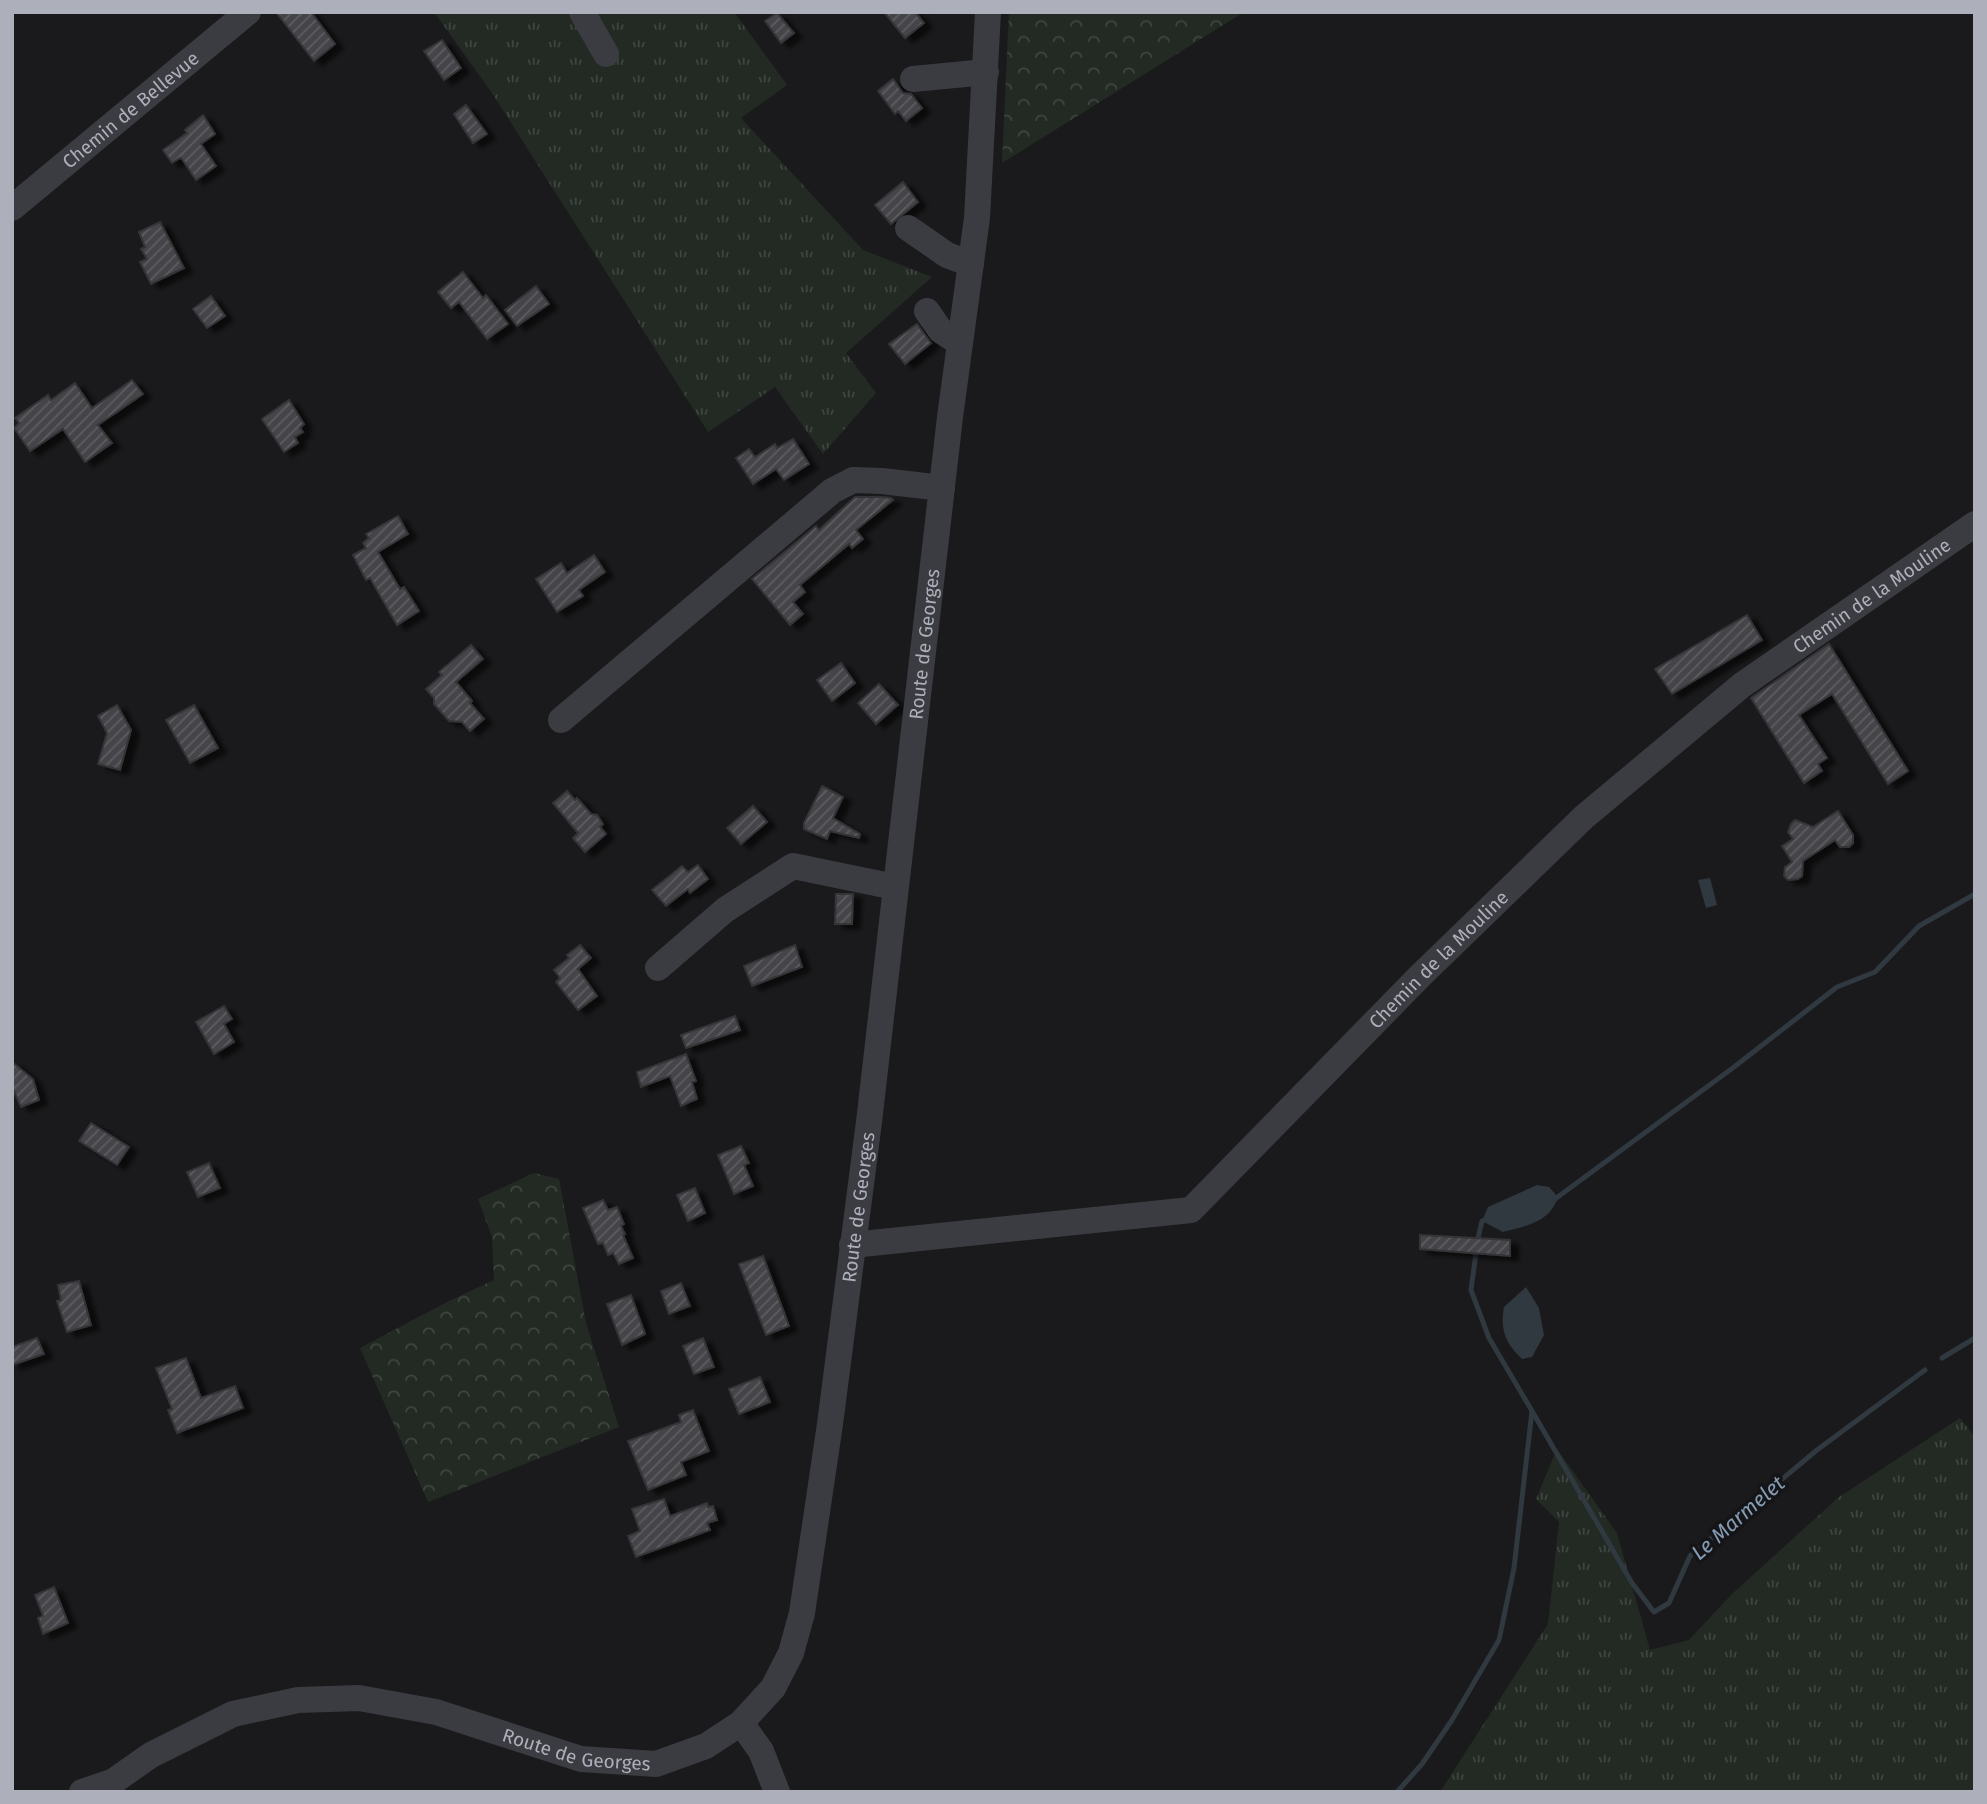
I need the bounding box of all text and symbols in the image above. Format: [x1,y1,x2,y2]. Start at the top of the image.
street label: Chemin de Bellevue [57,46,203,173]
street label: Chemin de la Mouline [1788,533,1955,658]
street label: Route de Georges [904,567,944,721]
street label: Chemin de la Mouline [1364,885,1513,1033]
street label: Route de Georges [837,1131,879,1284]
water label: Le Marmelet [1686,1470,1790,1566]
street label: Route de Georges [500,1723,652,1775]

